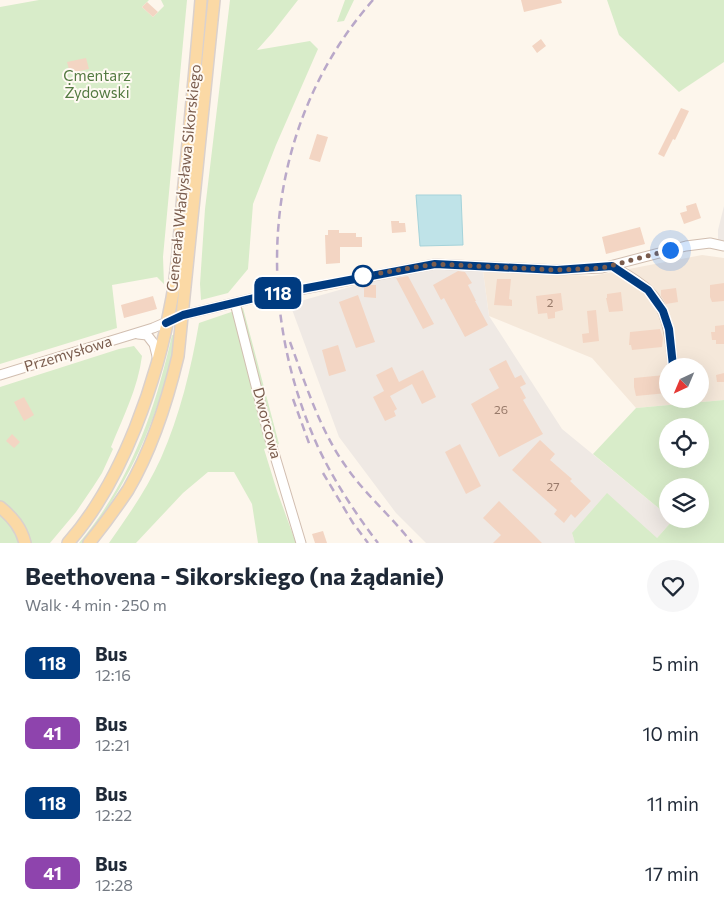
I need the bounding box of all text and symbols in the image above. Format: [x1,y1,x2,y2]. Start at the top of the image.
street label: Generała Władysława Sikorskiego [162,63,204,292]
park label: Cmentarz Żydowski [63,66,131,101]
your location [658,238,683,263]
unlabelled marker [352,265,374,287]
line badge: 118 [249,277,307,309]
text: 118 [264,282,292,304]
house number: 2 [547,295,554,309]
street label: Przemysłowa [22,331,114,375]
north arrow [659,358,709,408]
map controls [659,358,709,528]
street label: Dworcowa [250,385,286,460]
house number: 26 [494,402,508,416]
button: locate [659,418,709,468]
button: layers [659,478,709,528]
house number: 27 [547,479,559,493]
button: heart [647,560,699,612]
text: Beethovena - Sikorskiego (na żądanie) [25,561,444,590]
text: Walk · 4 min · 250 m [25,595,167,614]
text: Bus [95,642,127,665]
text: 118 [39,652,66,674]
text: 5 min [652,652,699,675]
text: 12:16 [95,665,131,684]
text: Bus [95,712,127,735]
text: 41 [43,722,62,744]
text: 10 min [642,722,699,745]
text: 12:21 [95,735,130,754]
text: Bus [95,782,127,805]
text: 118 [39,792,66,814]
text: 11 min [647,792,699,815]
text: 12:22 [95,805,132,824]
text: Bus [95,852,127,875]
text: 41 [43,862,62,884]
text: 17 min [645,862,699,885]
text: 12:28 [95,875,133,894]

